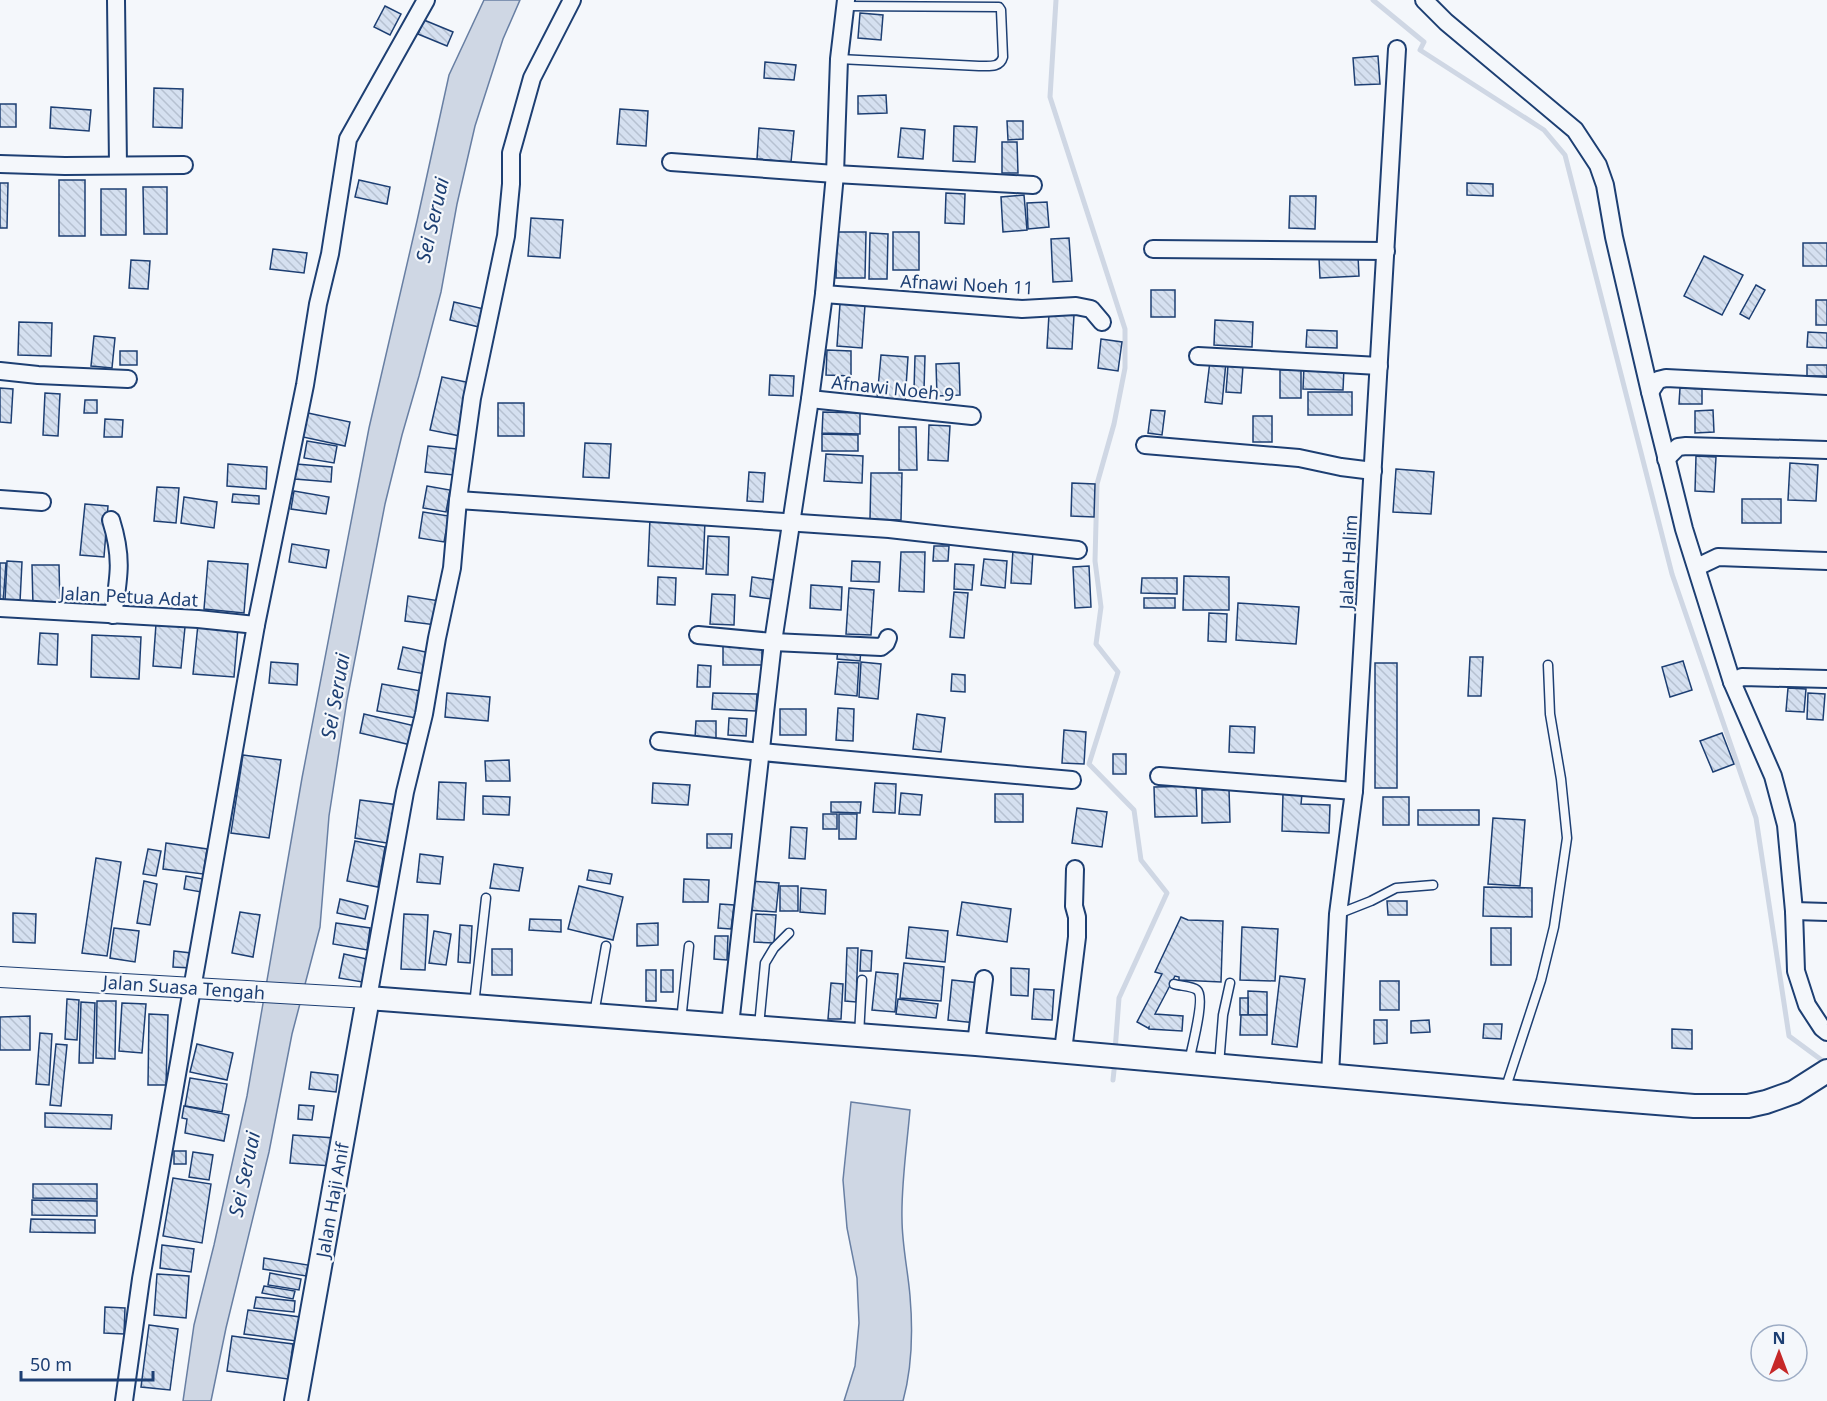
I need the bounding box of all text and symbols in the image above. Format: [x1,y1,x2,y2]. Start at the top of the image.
water label: Sei Seruai [409,174,455,265]
street label: Afnawi Noeh 11 [900,269,1034,299]
street label: Afnawi Noeh 9 [830,370,956,406]
street label: Jalan Halim [1333,514,1362,612]
street label: Jalan Petua Adat [57,580,199,612]
water label: Sei Seruai [314,650,356,741]
street label: Jalan Suasa Tengah [100,969,266,1005]
water label: Sei Seruai [222,1128,266,1219]
street label: Jalan Haji Anif [310,1140,354,1261]
north arrow [1749,1323,1809,1383]
text: N [1772,1327,1786,1349]
scale bar [21,1344,153,1382]
text: 50 m [30,1352,72,1376]

